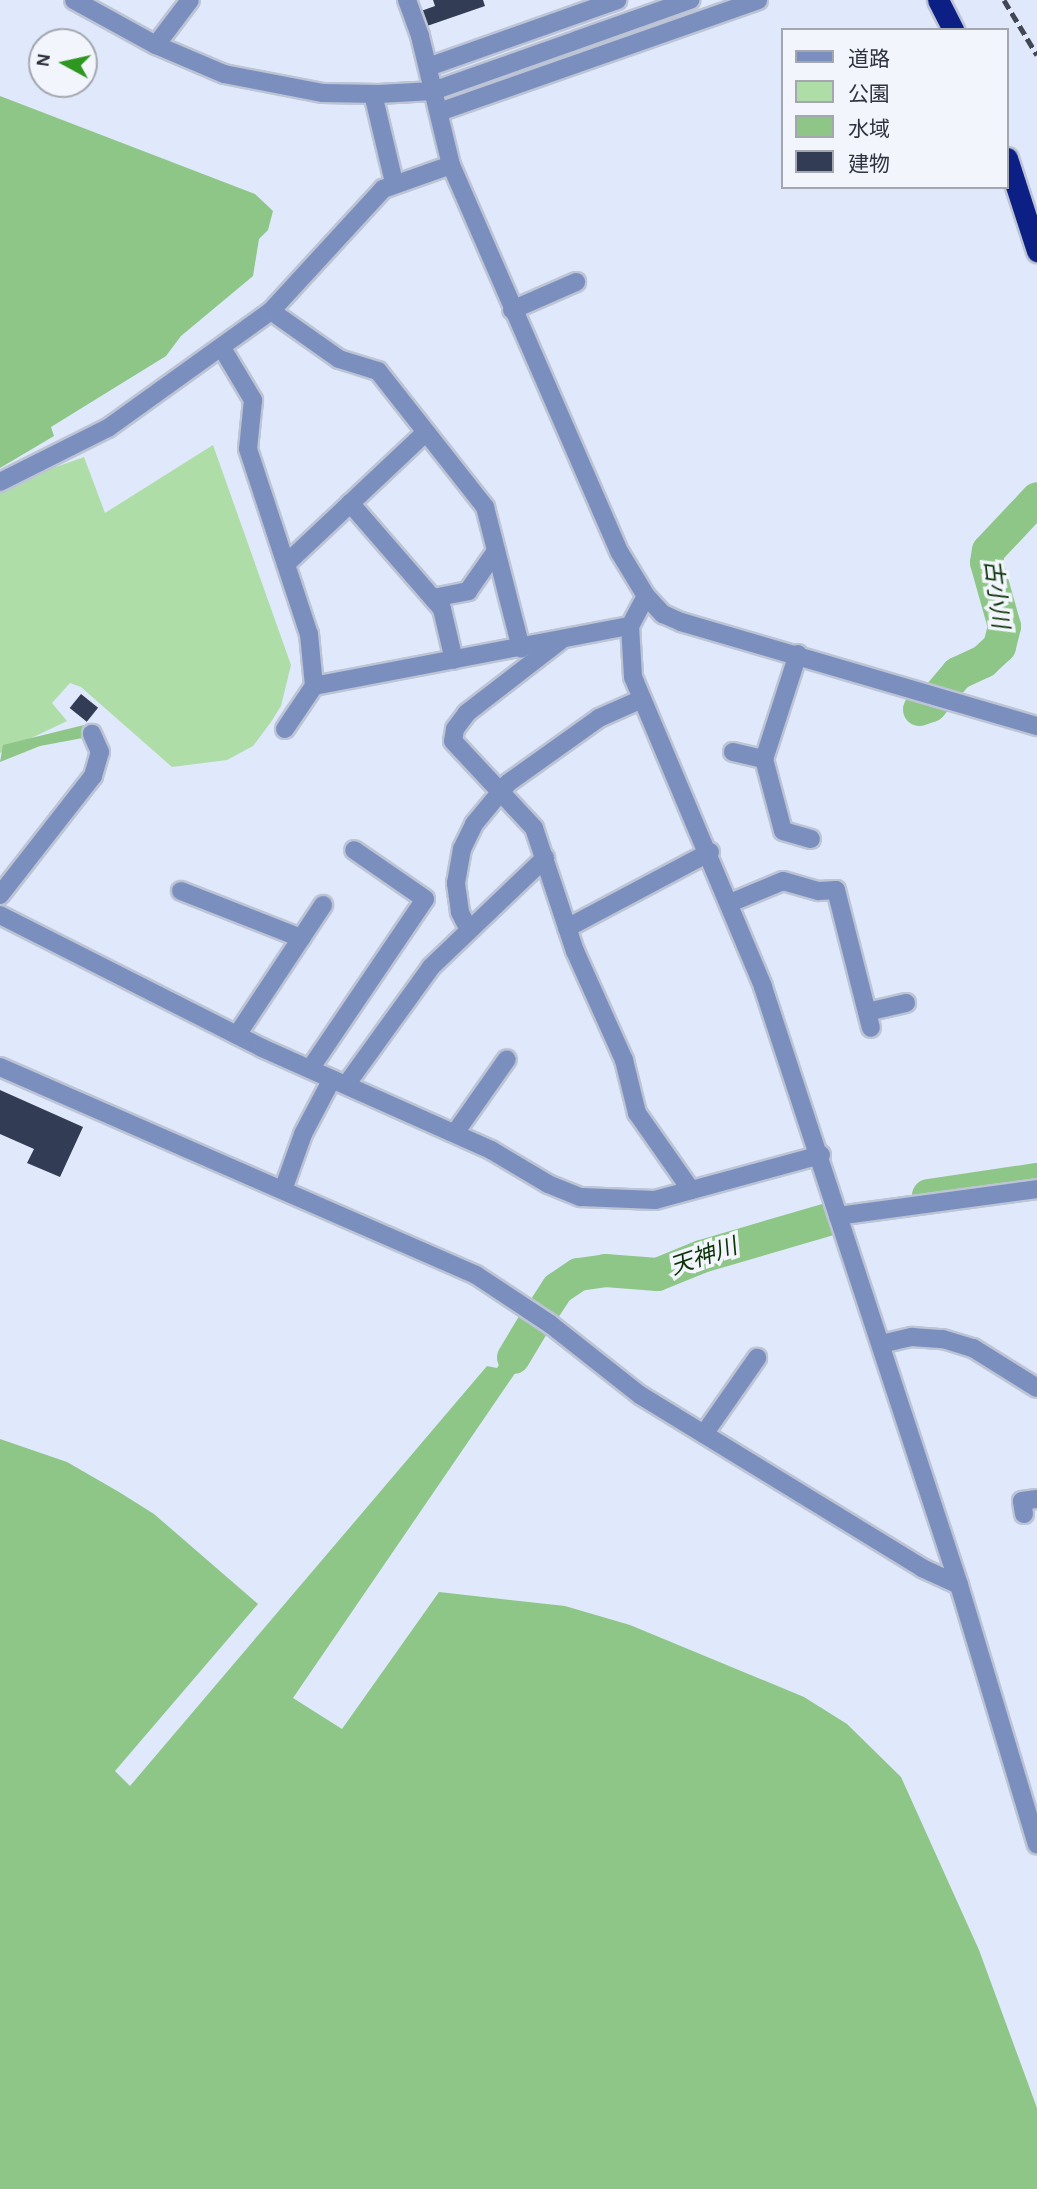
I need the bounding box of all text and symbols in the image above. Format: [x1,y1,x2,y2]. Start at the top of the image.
north arrow [28,28,98,98]
legend [782,28,1009,189]
text: 道路 [848,49,890,70]
text: N [33,52,54,68]
text: 公園 [848,84,890,105]
text: 水域 [848,119,890,140]
text: 建物 [848,154,890,175]
water label: 古小川 [977,558,1013,630]
water label: 天神川 [667,1234,741,1282]

